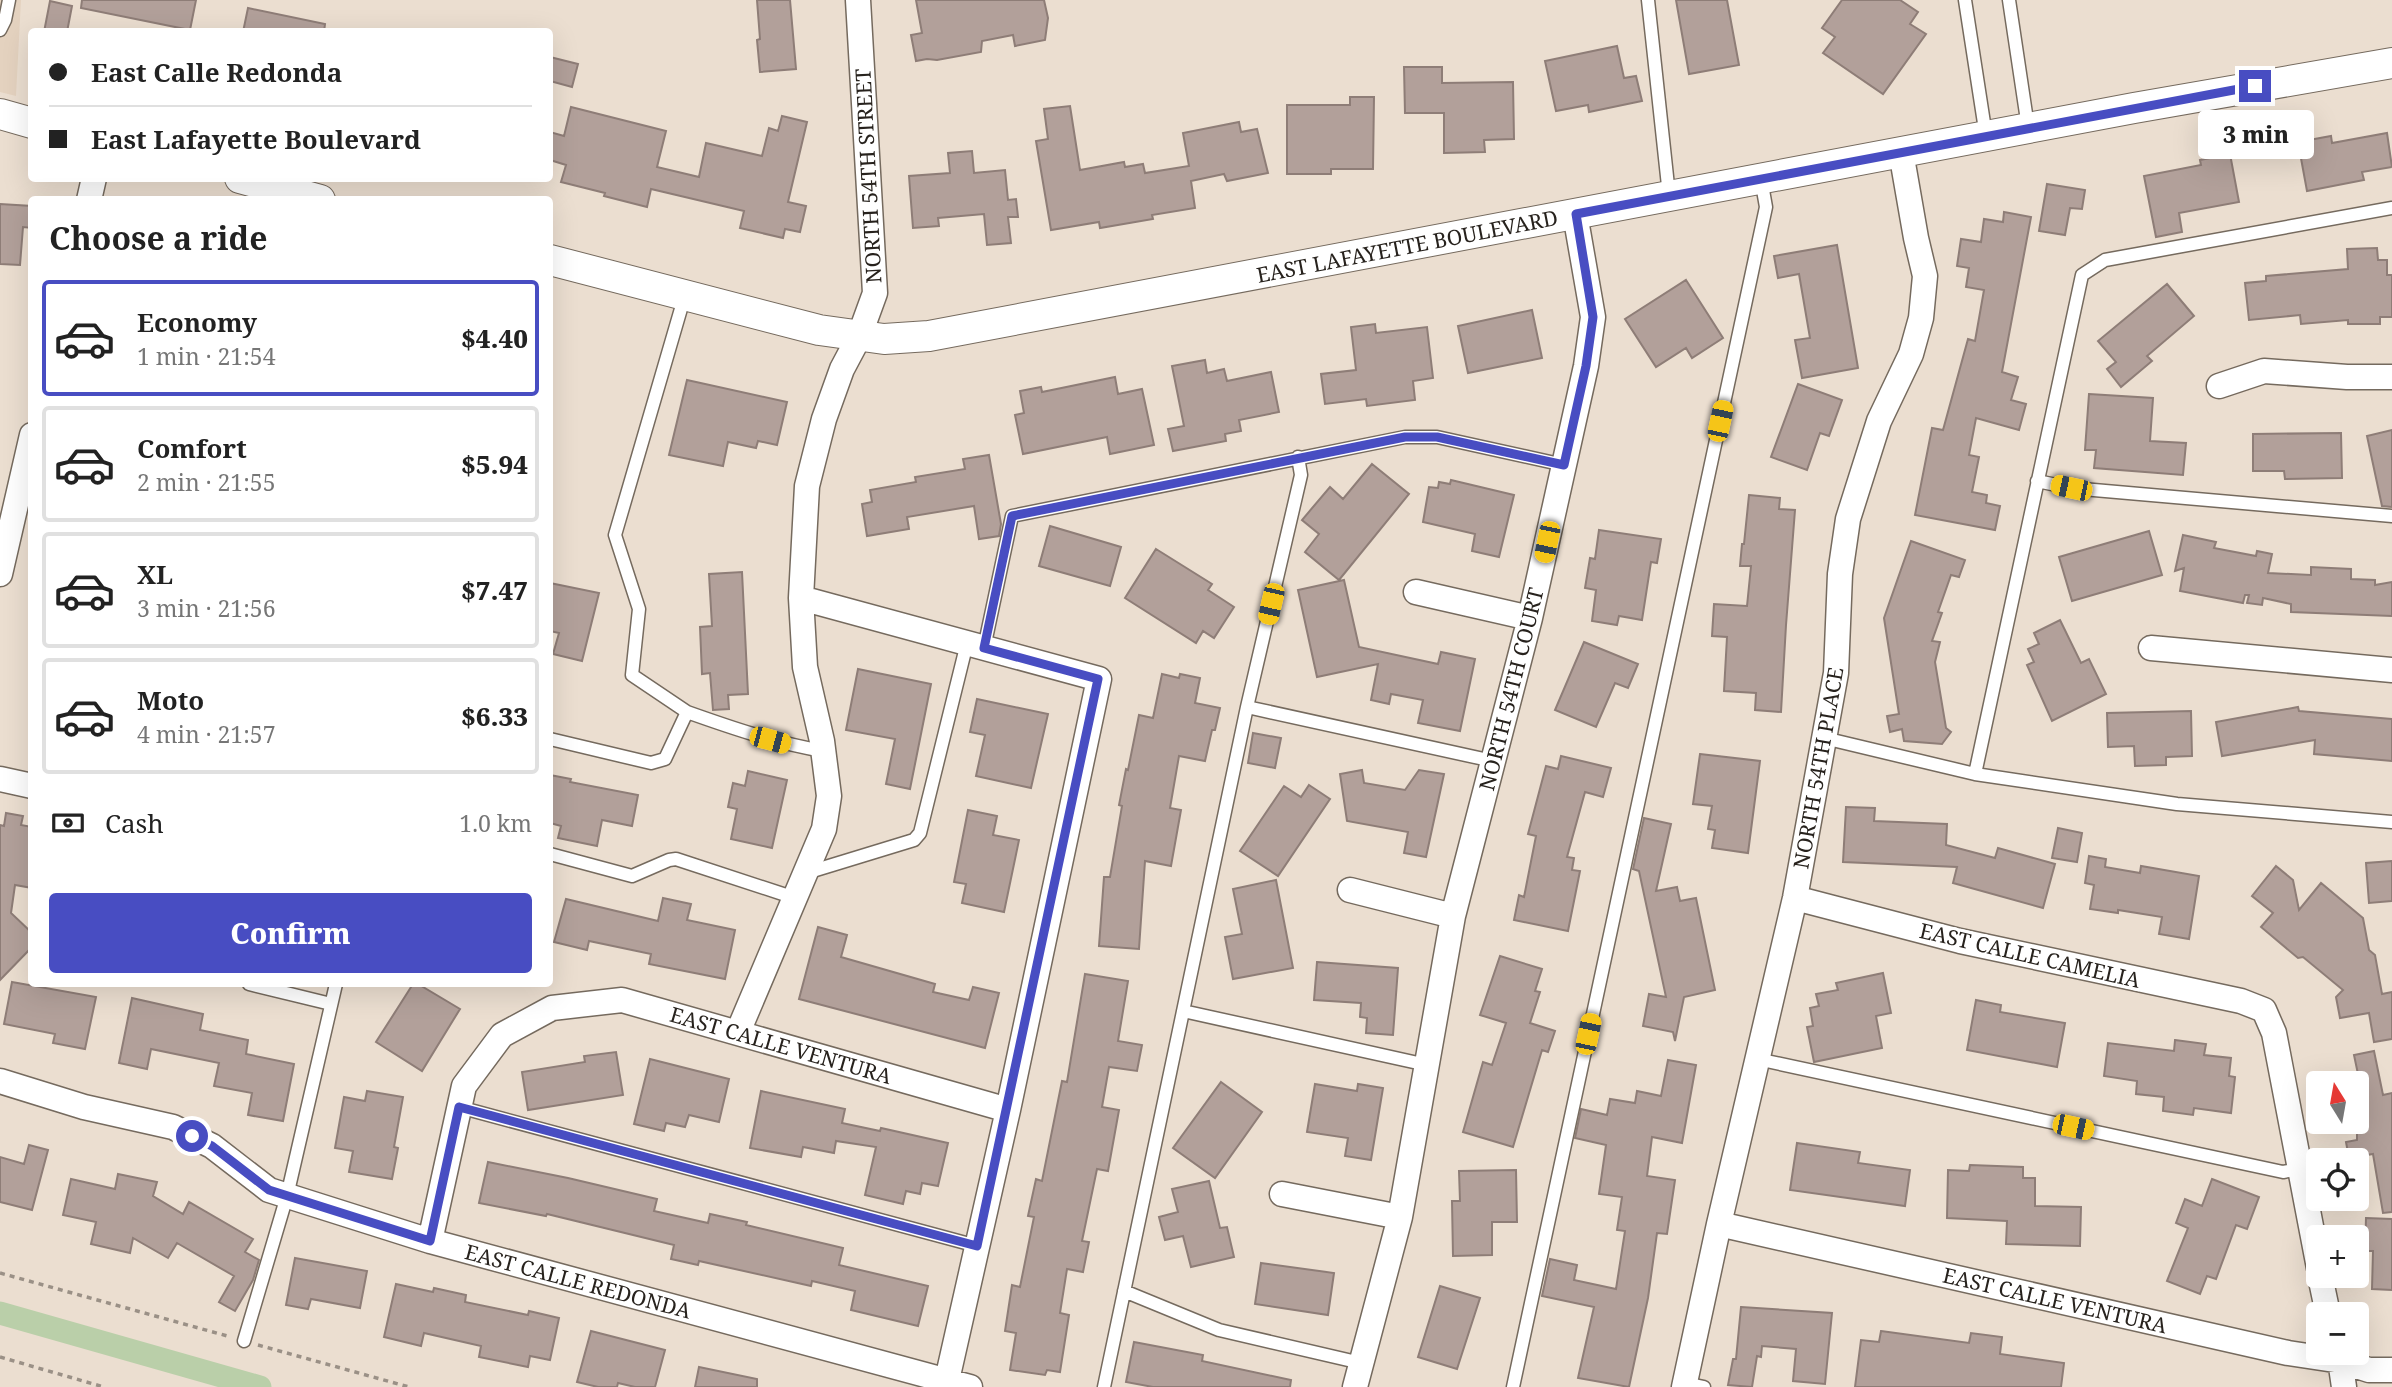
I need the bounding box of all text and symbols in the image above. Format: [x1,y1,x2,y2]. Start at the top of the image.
text: East Calle Redonda [91,54,342,90]
street label: NORTH 54TH STREET [848,68,888,284]
route end [2239,70,2271,102]
callout: 3 min [2197,110,2313,160]
text: 3 min [2223,118,2289,150]
text: East Lafayette Boulevard [91,121,421,157]
street label: EAST LAFAYETTE BOULEVARD [1254,203,1560,289]
text: Choose a ride [49,216,268,259]
text: Economy [137,304,257,340]
icon: car [53,307,116,370]
text: $4.40 [461,320,528,356]
text: 1 min · 21:54 [137,340,275,372]
car [1706,398,1735,444]
text: Comfort [137,430,247,466]
icon: car [53,433,116,496]
text: $5.94 [461,446,528,482]
text: 2 min · 21:55 [137,466,275,498]
car [2049,473,2094,503]
car [1533,519,1562,565]
text: XL [137,556,173,592]
icon: car [53,559,116,622]
text: $7.47 [461,572,528,608]
car [1257,581,1286,627]
street label: NORTH 54TH COURT [1472,585,1550,793]
text: 3 min · 21:56 [137,592,275,624]
street label: NORTH 54TH PLACE [1786,665,1850,871]
text: Moto [137,682,204,718]
icon: car [53,685,116,748]
text: $6.33 [461,698,528,734]
text: 4 min · 21:57 [137,718,275,750]
car [747,724,794,756]
icon: cash [49,804,87,842]
text: Cash [105,805,164,841]
text: 1.0 km [459,807,532,839]
button: Confirm [49,893,532,973]
street label: EAST CALLE CAMELIA [1917,916,2143,994]
street label: EAST CALLE VENTURA [667,1000,895,1090]
car [1574,1011,1603,1057]
north arrow [2306,1071,2370,1134]
map controls [2306,1071,2369,1365]
car [2051,1112,2096,1142]
route start [176,1120,208,1152]
button: locate [2306,1148,2369,1211]
button: + [2306,1225,2369,1288]
street label: EAST CALLE REDONDA [462,1237,694,1325]
street label: EAST CALLE VENTURA [1940,1261,2170,1339]
button: − [2306,1302,2369,1365]

